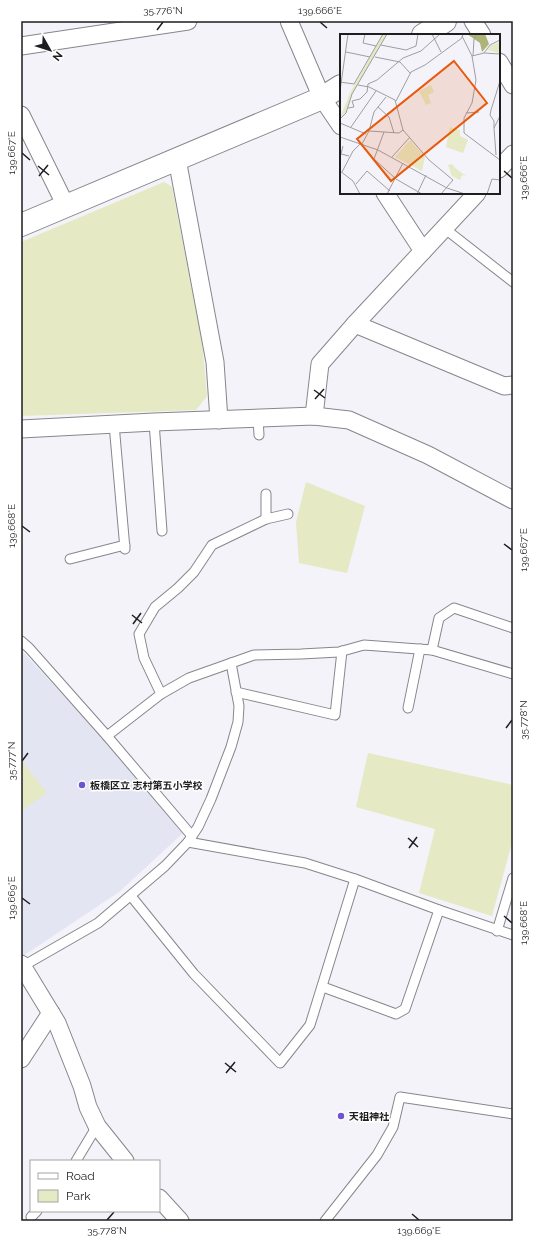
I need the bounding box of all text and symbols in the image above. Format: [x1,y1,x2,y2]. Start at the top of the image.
text: 35.776°N [143,5,183,16]
text: 139.666°E [298,5,342,16]
north arrow [30,30,70,70]
inset map [340,34,500,194]
text: N [50,49,65,63]
text: 139.667°E [6,131,17,175]
text: 139.666°E [518,156,529,200]
text: 139.668°E [6,504,17,548]
text: 139.667°E [518,528,529,572]
text: 35.778°N [518,700,529,740]
text: 35.777°N [6,742,17,780]
marker: 板橋区立 志村第五小学校 [77,780,87,790]
place label: 板橋区立 志村第五小学校 [90,780,202,791]
text: 139.669°E [6,876,17,920]
text: 139.668°E [518,901,529,945]
marker: 天祖神社 [336,1111,346,1121]
place label: 天祖神社 [349,1111,390,1122]
legend [30,1160,160,1212]
text: Road [66,1169,95,1183]
text: Park [66,1189,91,1203]
text: 35.778°N [87,1225,127,1236]
text: 139.669°E [397,1225,441,1236]

